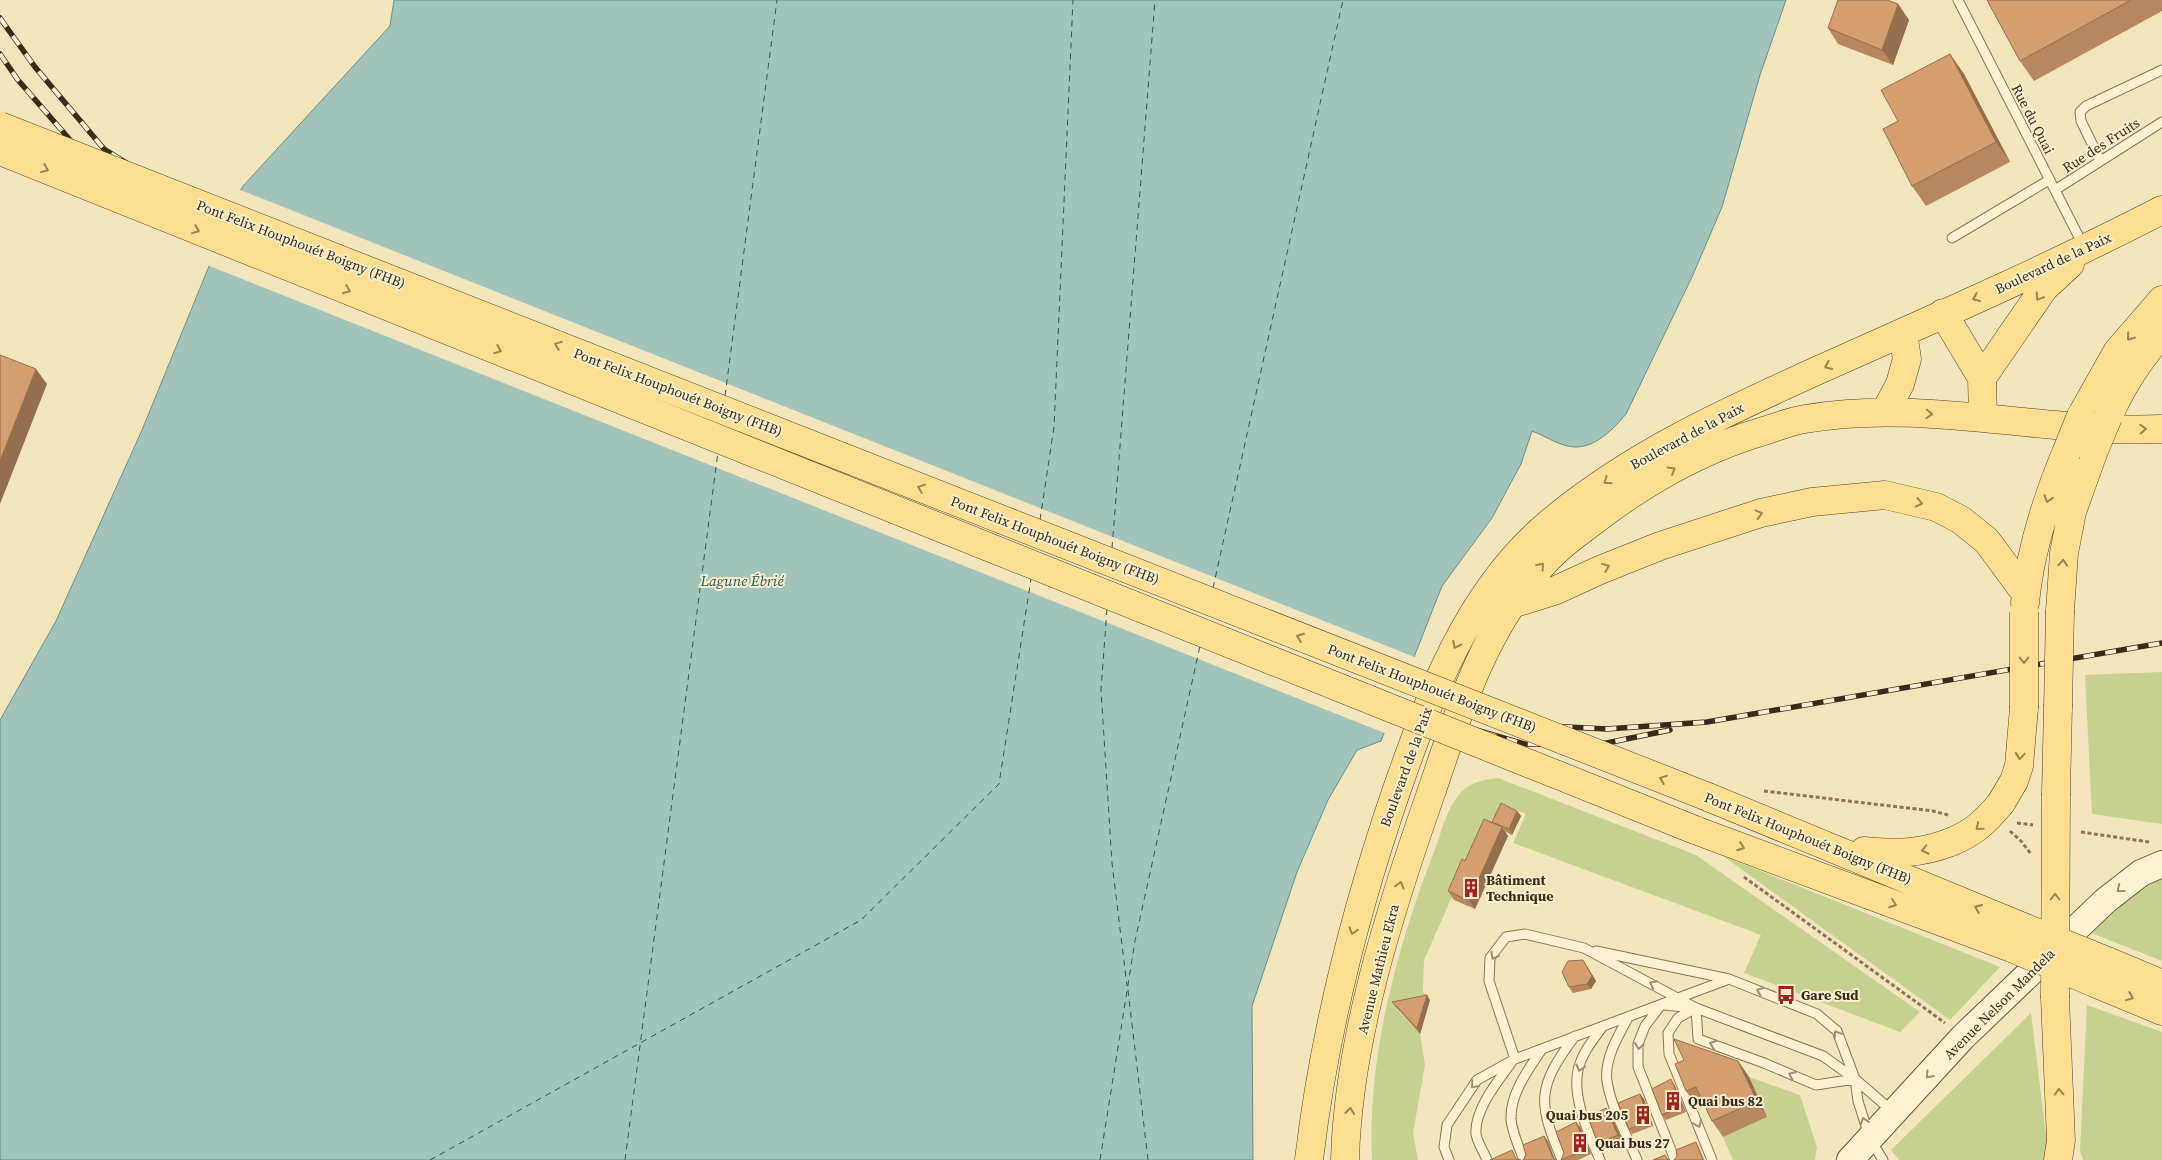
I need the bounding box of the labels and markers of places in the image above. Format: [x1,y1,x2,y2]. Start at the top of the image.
place label: Bâtiment Technique [1486,870,1553,906]
building icon: Bâtiment Technique [1460,877,1482,899]
bus stop icon: Gare Sud [1775,984,1797,1006]
place label: Gare Sud [1801,985,1859,1005]
building icon: Quai bus 82 [1662,1090,1684,1112]
place label: Quai bus 82 [1688,1091,1763,1111]
building icon: Quai bus 205 [1632,1104,1654,1126]
place label: Quai bus 205 [1546,1105,1628,1125]
building icon: Quai bus 27 [1569,1132,1591,1154]
place label: Quai bus 27 [1595,1133,1670,1153]

